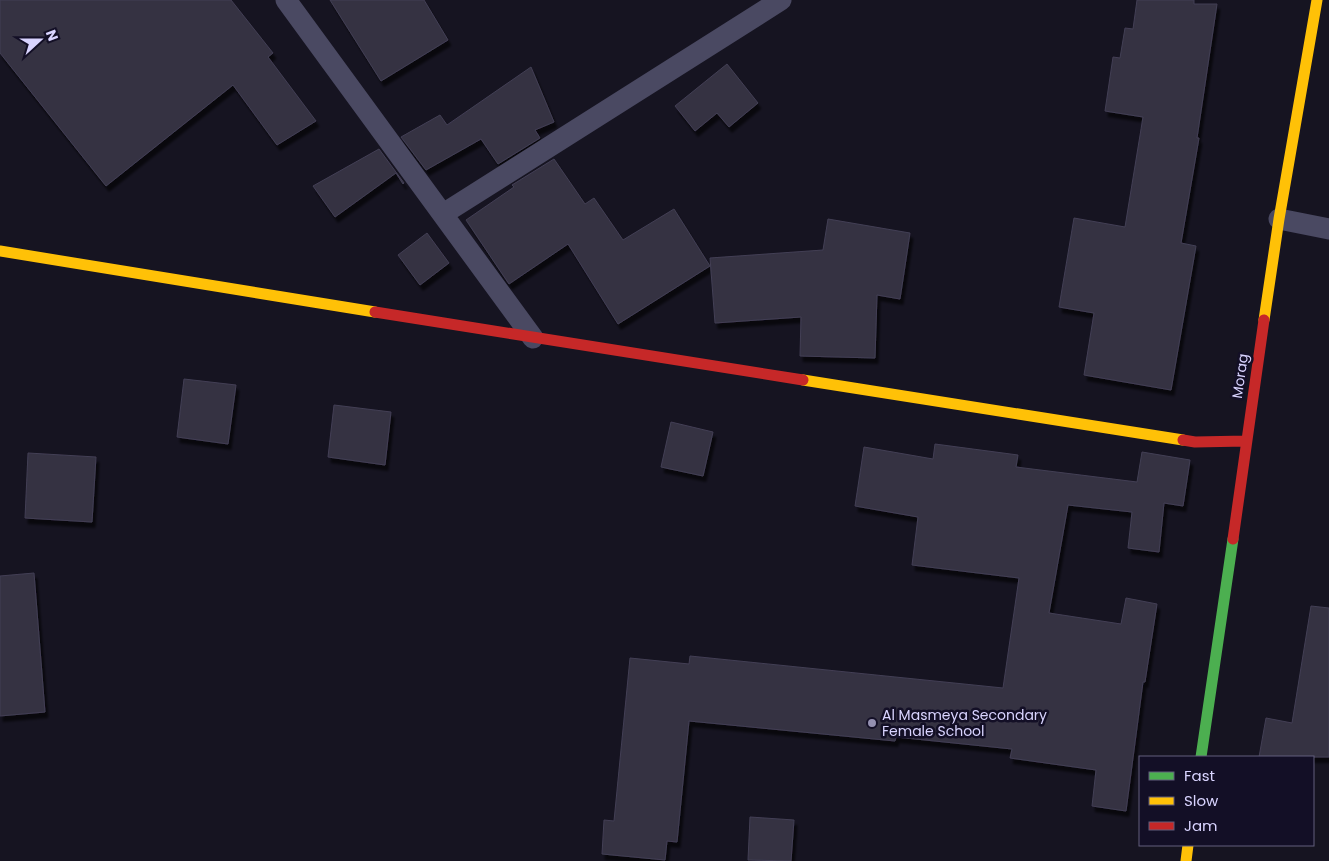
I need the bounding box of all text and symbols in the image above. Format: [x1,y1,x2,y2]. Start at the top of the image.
north arrow [15,15,65,65]
text: N [41,27,63,44]
street label: Morag [1227,352,1253,400]
place label: Al Masmeya Secondary Female School [882,705,1047,741]
marker: Al Masmeya Secondary Female School [866,717,878,729]
legend [1139,756,1314,846]
text: Fast [1184,765,1215,786]
text: Slow [1184,790,1219,811]
text: Jam [1184,815,1218,836]

